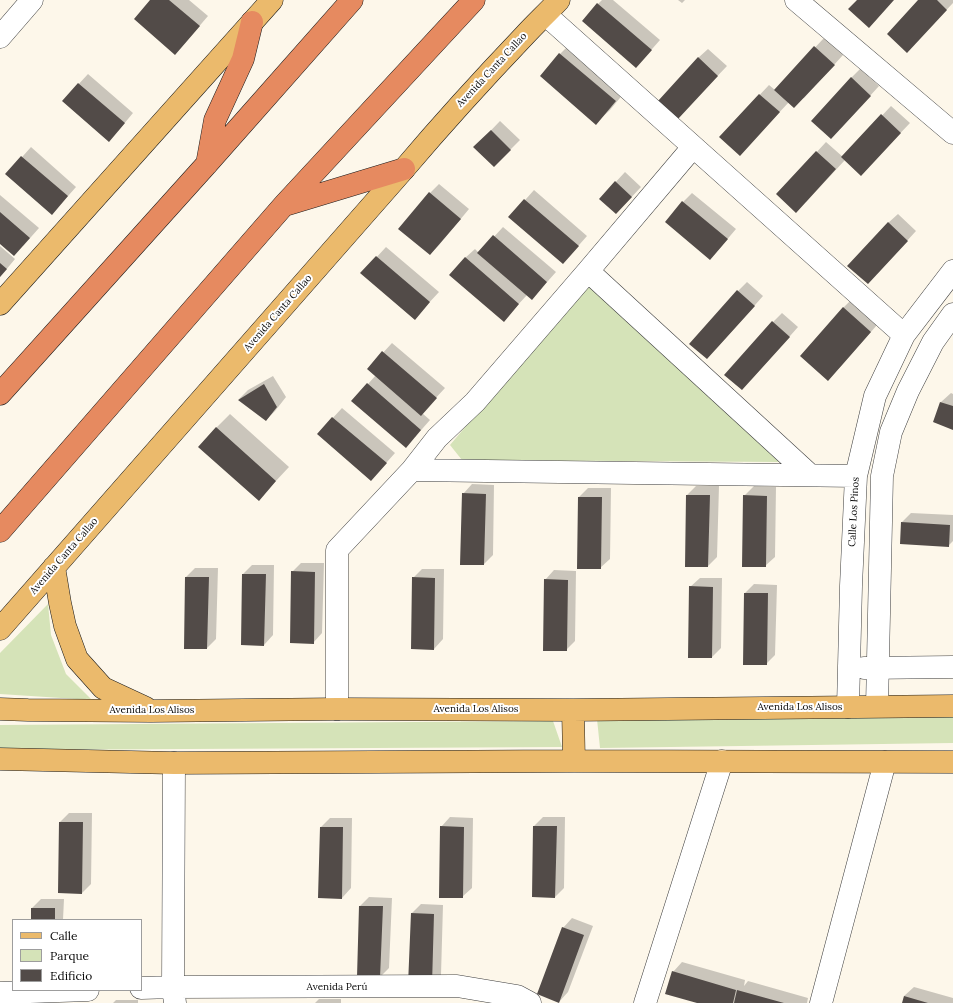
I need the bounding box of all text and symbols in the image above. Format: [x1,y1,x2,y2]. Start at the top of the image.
street label: Avenida Canta Callao [454,30,530,110]
street label: Avenida Canta Callao [241,272,315,354]
street label: Calle Los Pinos [846,477,862,547]
street label: Avenida Canta Callao [27,515,101,597]
street label: Avenida Los Alisos [758,701,842,713]
street label: Avenida Los Alisos [434,703,518,715]
street label: Avenida Los Alisos [110,704,194,716]
legend [12,919,142,991]
text: Calle [50,928,78,943]
text: Parque [50,948,89,963]
text: Edificio [50,968,92,983]
street label: Avenida Perú [307,981,367,993]

